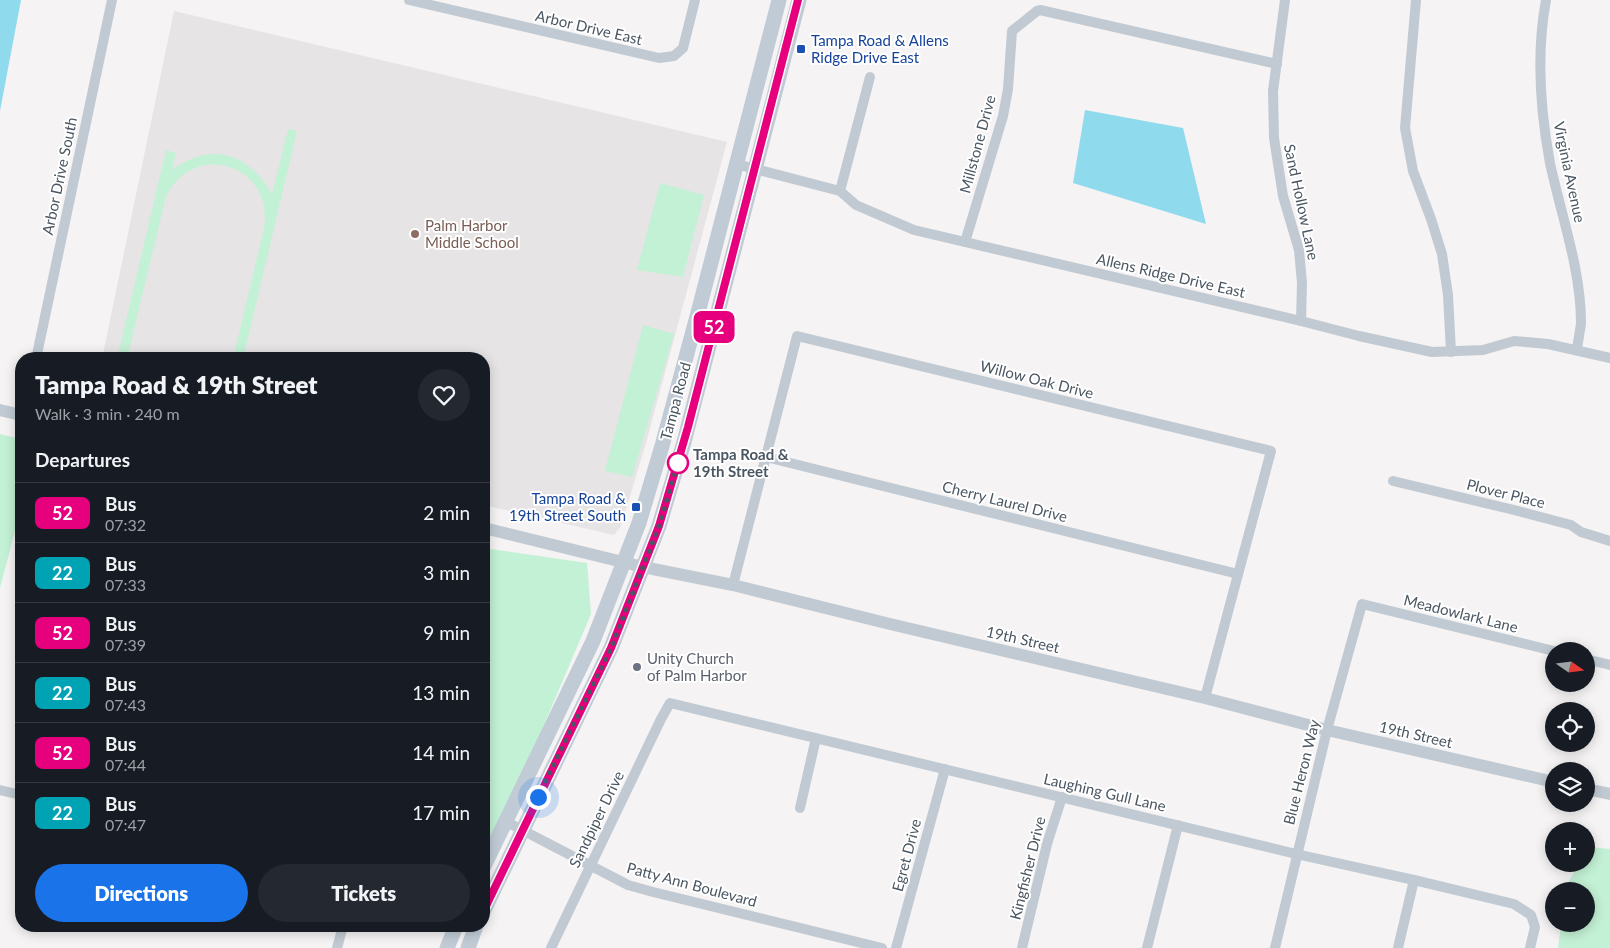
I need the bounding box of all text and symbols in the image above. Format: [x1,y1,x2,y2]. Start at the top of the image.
street label: Arbor Drive East [534,6,645,48]
place label: Tampa Road & Allens Ridge Drive East [811,31,949,66]
marker: Tampa Road & Allens Ridge Drive East [795,43,807,55]
street label: Millstone Drive [955,93,999,195]
street label: Arbor Drive South [38,116,80,236]
street label: Virginia Avenue [1551,120,1590,224]
street label: Sand Hollow Lane [1281,142,1323,262]
place label: Palm Harbor Middle School [425,216,519,251]
marker: Palm Harbor Middle School [409,228,421,240]
street label: Allens Ridge Drive East [1095,249,1248,301]
line badge: 52 [692,311,736,343]
text: 52 [704,316,724,338]
street label: Willow Oak Drive [978,356,1096,402]
street label: Tampa Road [656,360,694,442]
button: heart [418,369,470,421]
text: Tampa Road & 19th Street [35,370,318,399]
text: Walk · 3 min · 240 m [35,404,180,423]
place label: Tampa Road & 19th Street [693,445,789,480]
text: Departures [35,448,130,471]
marker: Tampa Road & 19th Street [667,452,689,474]
street label: Plover Place [1465,475,1547,511]
street label: Cherry Laurel Drive [941,477,1069,525]
place label: Tampa Road & 19th Street South [509,489,626,524]
text: Bus [105,492,136,515]
text: 2 min [423,501,470,524]
marker: Tampa Road & 19th Street South [630,501,642,513]
text: 52 [52,502,73,524]
text: 07:32 [105,515,146,534]
text: Bus [105,552,136,575]
text: 3 min [423,561,470,584]
text: 22 [52,562,73,584]
text: 07:33 [105,575,146,594]
street label: Meadowlark Lane [1402,590,1520,636]
text: Bus [105,612,136,635]
text: 9 min [423,621,470,644]
text: 52 [52,622,73,644]
street label: 19th Street [985,622,1062,656]
text: 07:39 [105,635,146,654]
north arrow [1545,642,1595,692]
map controls [1545,642,1595,932]
place label: Unity Church of Palm Harbor [647,649,747,684]
marker: Unity Church of Palm Harbor [631,661,643,673]
text: Bus [105,672,136,695]
text: 13 min [412,681,470,704]
text: 22 [52,682,73,704]
text: 07:43 [105,695,146,714]
button: locate [1545,702,1595,752]
street label: Blue Heron Way [1279,717,1323,826]
street label: 19th Street [1378,717,1455,751]
text: Bus [105,732,136,755]
text: 14 min [412,741,470,764]
text: 52 [52,742,73,764]
text: 07:44 [105,755,146,774]
button: layers [1545,762,1595,812]
street label: Sandpiper Drive [565,768,627,870]
street label: Laughing Gull Lane [1042,769,1168,815]
your location [526,785,551,810]
text: Bus [105,792,136,815]
text: 17 min [412,801,470,824]
text: 22 [52,802,73,824]
street label: Kingfisher Drive [1005,814,1049,922]
text: 07:47 [105,815,146,834]
street label: Egret Drive [888,817,924,893]
button: + [1545,822,1595,872]
street label: Patty Ann Boulevard [625,858,759,910]
button: Directions [35,864,248,922]
button: Tickets [258,864,470,922]
button: − [1545,882,1595,932]

